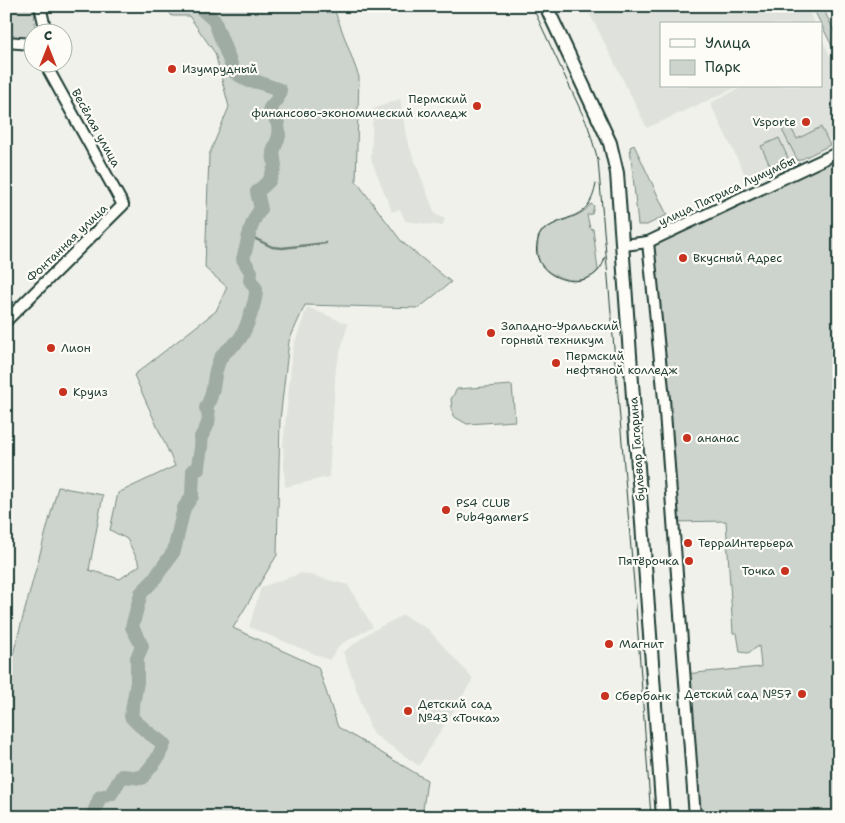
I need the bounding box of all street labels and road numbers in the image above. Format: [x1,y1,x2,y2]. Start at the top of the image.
street label: Весёлая улица [68,86,124,170]
street label: улица Патриса Лумумбы [656,152,798,230]
street label: Фонтанная улица [23,200,111,286]
street label: бульвар Гагарина [625,396,649,502]

